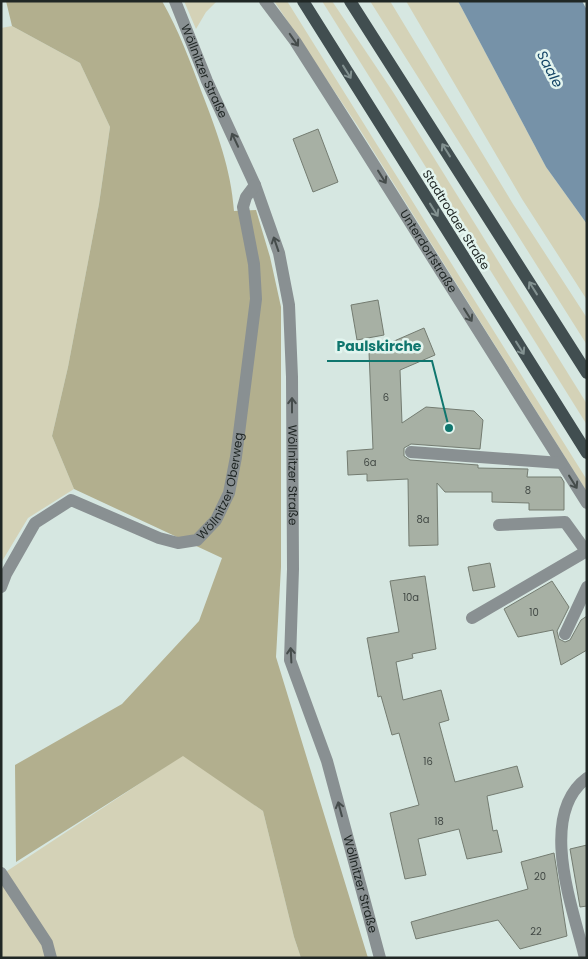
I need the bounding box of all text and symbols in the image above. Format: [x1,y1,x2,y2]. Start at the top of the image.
street label: Wöllnitzer Straße [177,22,232,121]
one-way arrow [289,33,299,47]
water label: Saale [532,47,568,91]
one-way arrow [342,65,353,79]
one-way arrow [229,133,239,148]
one-way arrow [440,144,450,158]
street label: Stadtrodaer Straße [419,166,494,273]
one-way arrow [377,170,387,184]
one-way arrow [429,202,439,216]
street label: Unterdorfstraße [396,206,461,296]
one-way arrow [271,237,280,252]
one-way arrow [527,281,537,295]
one-way arrow [464,307,474,321]
callout: Paulskirche [327,332,432,361]
text: Paulskirche [337,336,422,356]
one-way arrow [515,340,525,354]
house number: 6 [383,390,389,405]
one-way arrow [287,397,297,414]
street label: Wöllnitzer Straße [284,425,302,526]
street label: Wöllnitzer Oberweg [193,431,247,543]
house number: 6a [363,455,377,470]
one-way arrow [568,475,579,489]
house number: 8 [525,483,531,498]
house number: 8a [416,512,430,527]
house number: 10a [403,590,419,605]
house number: 10 [529,605,539,620]
one-way arrow [286,647,295,663]
house number: 16 [423,754,433,769]
one-way arrow [335,802,344,818]
house number: 18 [434,814,444,829]
street label: Wöllnitzer Straße [339,833,382,935]
house number: 20 [534,869,546,884]
house number: 22 [530,924,542,939]

